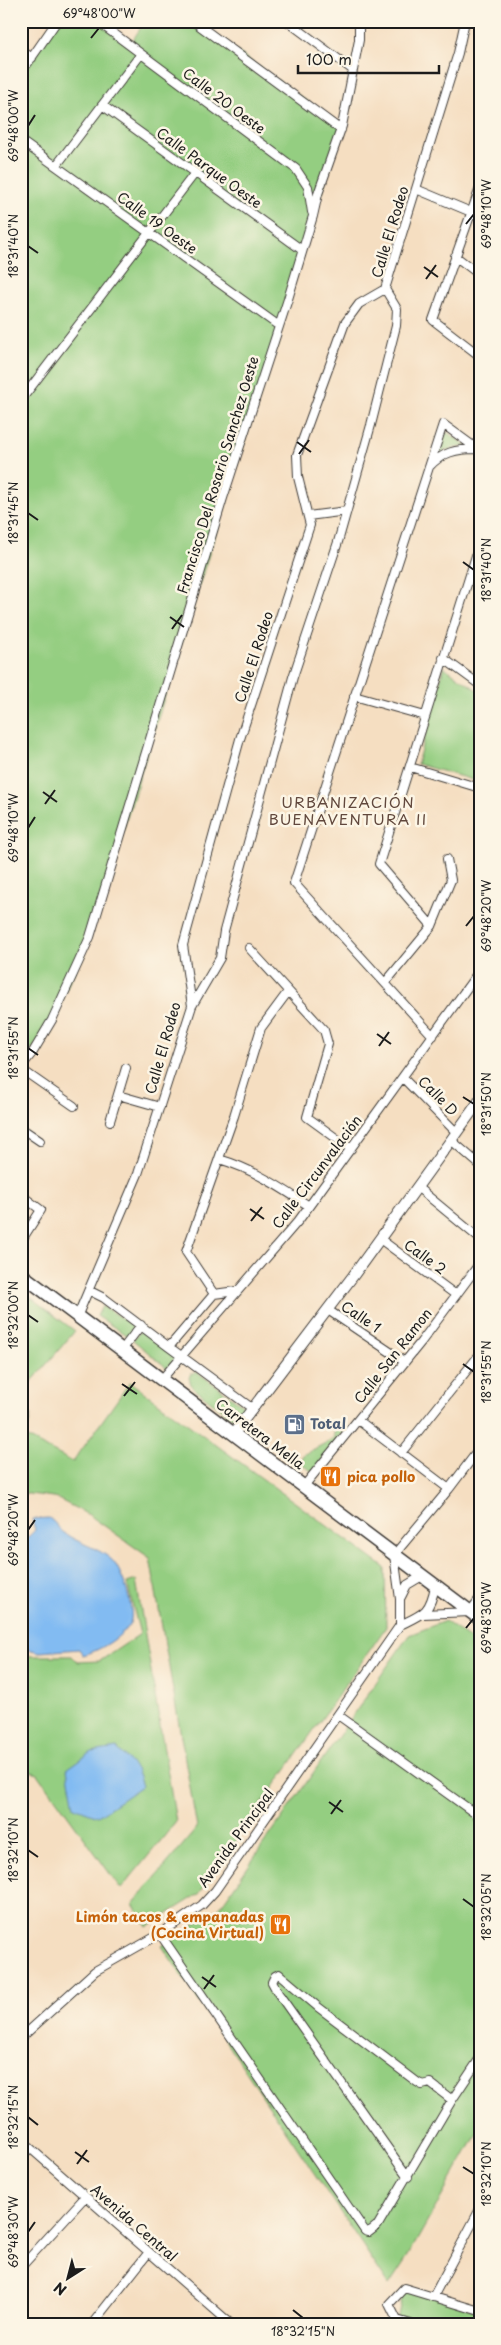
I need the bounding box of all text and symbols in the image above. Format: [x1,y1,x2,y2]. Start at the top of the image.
text: 69°48'00"W [62,4,136,22]
scale bar [298,42,440,74]
text: 100 m [306,47,352,70]
street label: Calle 20 Oeste [179,63,270,139]
text: 69°48'00"W [4,89,22,163]
street label: Calle Parque Oeste [152,122,266,213]
text: 69°48'10"W [477,178,495,249]
street label: Calle El Rodeo [366,183,414,280]
street label: Calle 19 Oeste [113,186,202,259]
text: 18°31'40"N [4,214,22,278]
street label: Francisco Del Rosario Sanchez Oeste [171,353,264,596]
text: 18°31'45"N [4,482,22,544]
text: 18°31'40"N [477,538,495,602]
street label: Calle El Rodeo [229,608,278,705]
district label: URBANIZACIÓN BUENAVENTURA II [269,790,427,830]
text: 69°48'10"W [4,792,22,863]
text: 69°48'20"W [477,879,495,952]
street label: Calle El Rodeo [139,999,186,1096]
text: 18°31'55"N [4,1016,22,1080]
street label: Calle D [414,1071,463,1120]
text: 18°31'50"N [477,1072,495,1136]
street label: Calle Circunvalación [267,1110,366,1233]
street label: Calle 2 [400,1234,451,1279]
text: 18°32'00"N [4,1281,22,1349]
street label: Calle 1 [337,1295,386,1338]
street label: Calle San Ramon [349,1303,437,1408]
text: 18°31'55"N [477,1340,495,1404]
street label: Carretera Mella [211,1393,309,1474]
fuel station icon: Total [282,1412,306,1436]
place label: Total [310,1413,346,1434]
restaurant icon: pica pollo [319,1465,343,1489]
place label: pica pollo [347,1466,415,1487]
text: 69°48'20"W [4,1493,22,1566]
text: 69°48'30"W [477,1581,495,1654]
street label: Avenida Principal [192,1784,279,1892]
text: 18°32'10"N [4,1817,22,1883]
text: 18°32'05"N [477,1873,495,1941]
place label: Limón tacos & empanadas (Cocina Virtual) [76,1906,264,1943]
restaurant icon: Limón tacos & empanadas (Cocina Virtual) [268,1913,292,1937]
text: 18°32'15"N [4,2085,22,2149]
text: 18°32'10"N [477,2141,495,2207]
street label: Avenida Central [86,2179,182,2266]
text: 69°48'30"W [4,2195,22,2268]
north arrow [42,2252,92,2302]
text: N [49,2277,71,2301]
text: 18°32'15"N [271,2322,335,2340]

